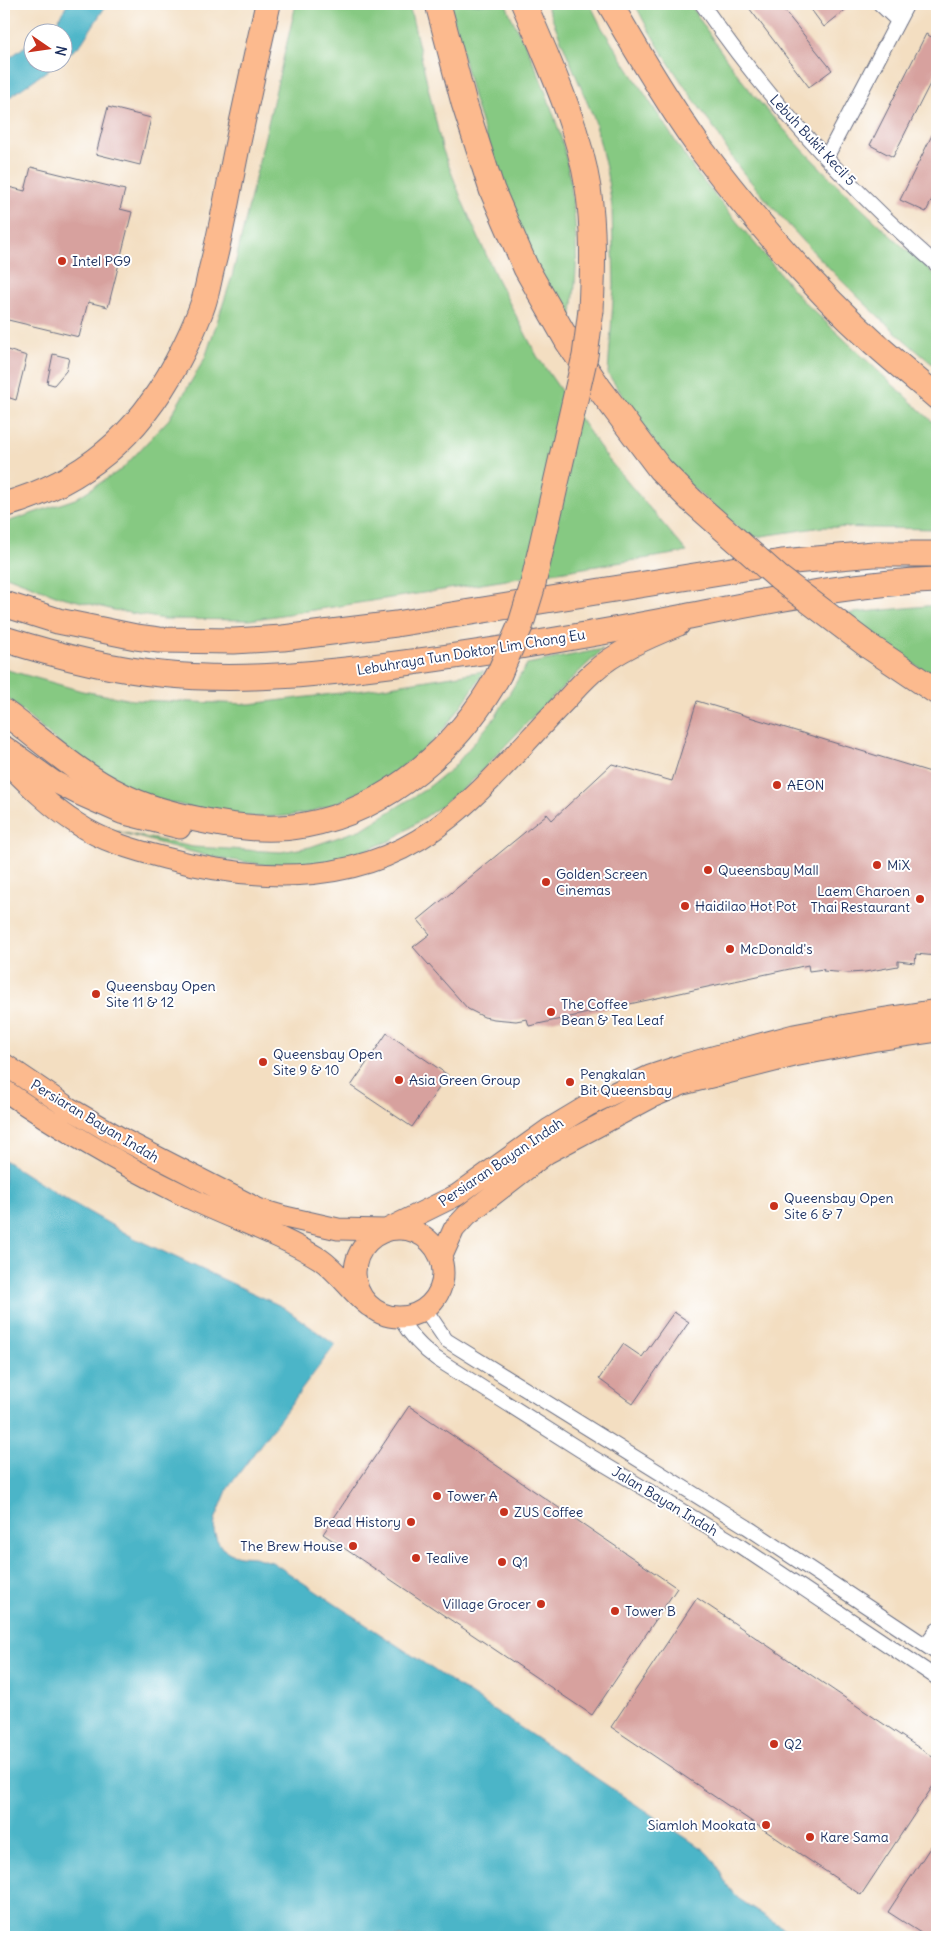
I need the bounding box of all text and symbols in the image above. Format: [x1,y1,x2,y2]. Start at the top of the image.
north arrow [22,22,72,72]
text: N [51,44,71,58]
street label: Lebuh Bukit Kecil 5 [766,91,860,189]
place label: Intel PG9 [72,252,131,270]
marker: Intel PG9 [56,255,68,267]
street label: Lebuhraya Tun Doktor Lim Chong Eu [356,625,586,679]
place label: AEON [787,776,825,794]
marker: AEON [771,779,783,791]
place label: MiX [887,856,910,874]
marker: MiX [871,859,883,871]
place label: Queensbay Mall [718,861,819,879]
marker: Queensbay Mall [702,864,714,876]
place label: Golden Screen Cinemas [556,865,648,899]
marker: Golden Screen Cinemas [540,876,552,888]
place label: Laem Charoen Thai Restaurant [811,882,910,916]
marker: Laem Charoen Thai Restaurant [914,893,926,905]
place label: Haidilao Hot Pot [695,897,797,915]
marker: Haidilao Hot Pot [679,900,691,912]
place label: McDonald's [740,940,813,958]
marker: McDonald's [724,943,736,955]
place label: Queensbay Open Site 11 & 12 [106,977,216,1011]
marker: Queensbay Open Site 11 & 12 [90,988,102,1000]
place label: The Coffee Bean & Tea Leaf [561,995,664,1029]
marker: The Coffee Bean & Tea Leaf [545,1006,557,1018]
place label: Queensbay Open Site 9 & 10 [273,1045,383,1079]
marker: Queensbay Open Site 9 & 10 [257,1056,269,1068]
place label: Pengkalan Bit Queensbay [580,1065,672,1099]
place label: Asia Green Group [409,1071,520,1089]
marker: Asia Green Group [393,1074,405,1086]
street label: Persiaran Bayan Indah [28,1076,162,1166]
marker: Pengkalan Bit Queensbay [564,1076,576,1088]
street label: Persiaran Bayan Indah [435,1114,567,1210]
place label: Queensbay Open Site 6 & 7 [784,1189,894,1223]
marker: Queensbay Open Site 6 & 7 [768,1200,780,1212]
street label: Jalan Bayan Indah [609,1462,721,1540]
place label: Tower A [447,1487,498,1505]
marker: Tower A [431,1490,443,1502]
place label: ZUS Coffee [514,1503,583,1521]
marker: ZUS Coffee [498,1506,510,1518]
place label: Bread History [314,1513,401,1531]
marker: Bread History [405,1516,417,1528]
place label: The Brew House [240,1537,343,1555]
marker: The Brew House [347,1540,359,1552]
place label: Tealive [426,1549,469,1567]
marker: Tealive [410,1552,422,1564]
place label: Q1 [512,1553,528,1571]
marker: Q1 [496,1556,508,1568]
place label: Village Grocer [443,1595,531,1613]
marker: Village Grocer [535,1598,547,1610]
place label: Tower B [625,1602,676,1620]
marker: Tower B [609,1605,621,1617]
place label: Q2 [784,1735,803,1753]
marker: Q2 [768,1738,780,1750]
place label: Siamloh Mookata [648,1816,756,1834]
marker: Siamloh Mookata [760,1819,772,1831]
place label: Kare Sama [820,1828,889,1846]
marker: Kare Sama [804,1831,816,1843]

